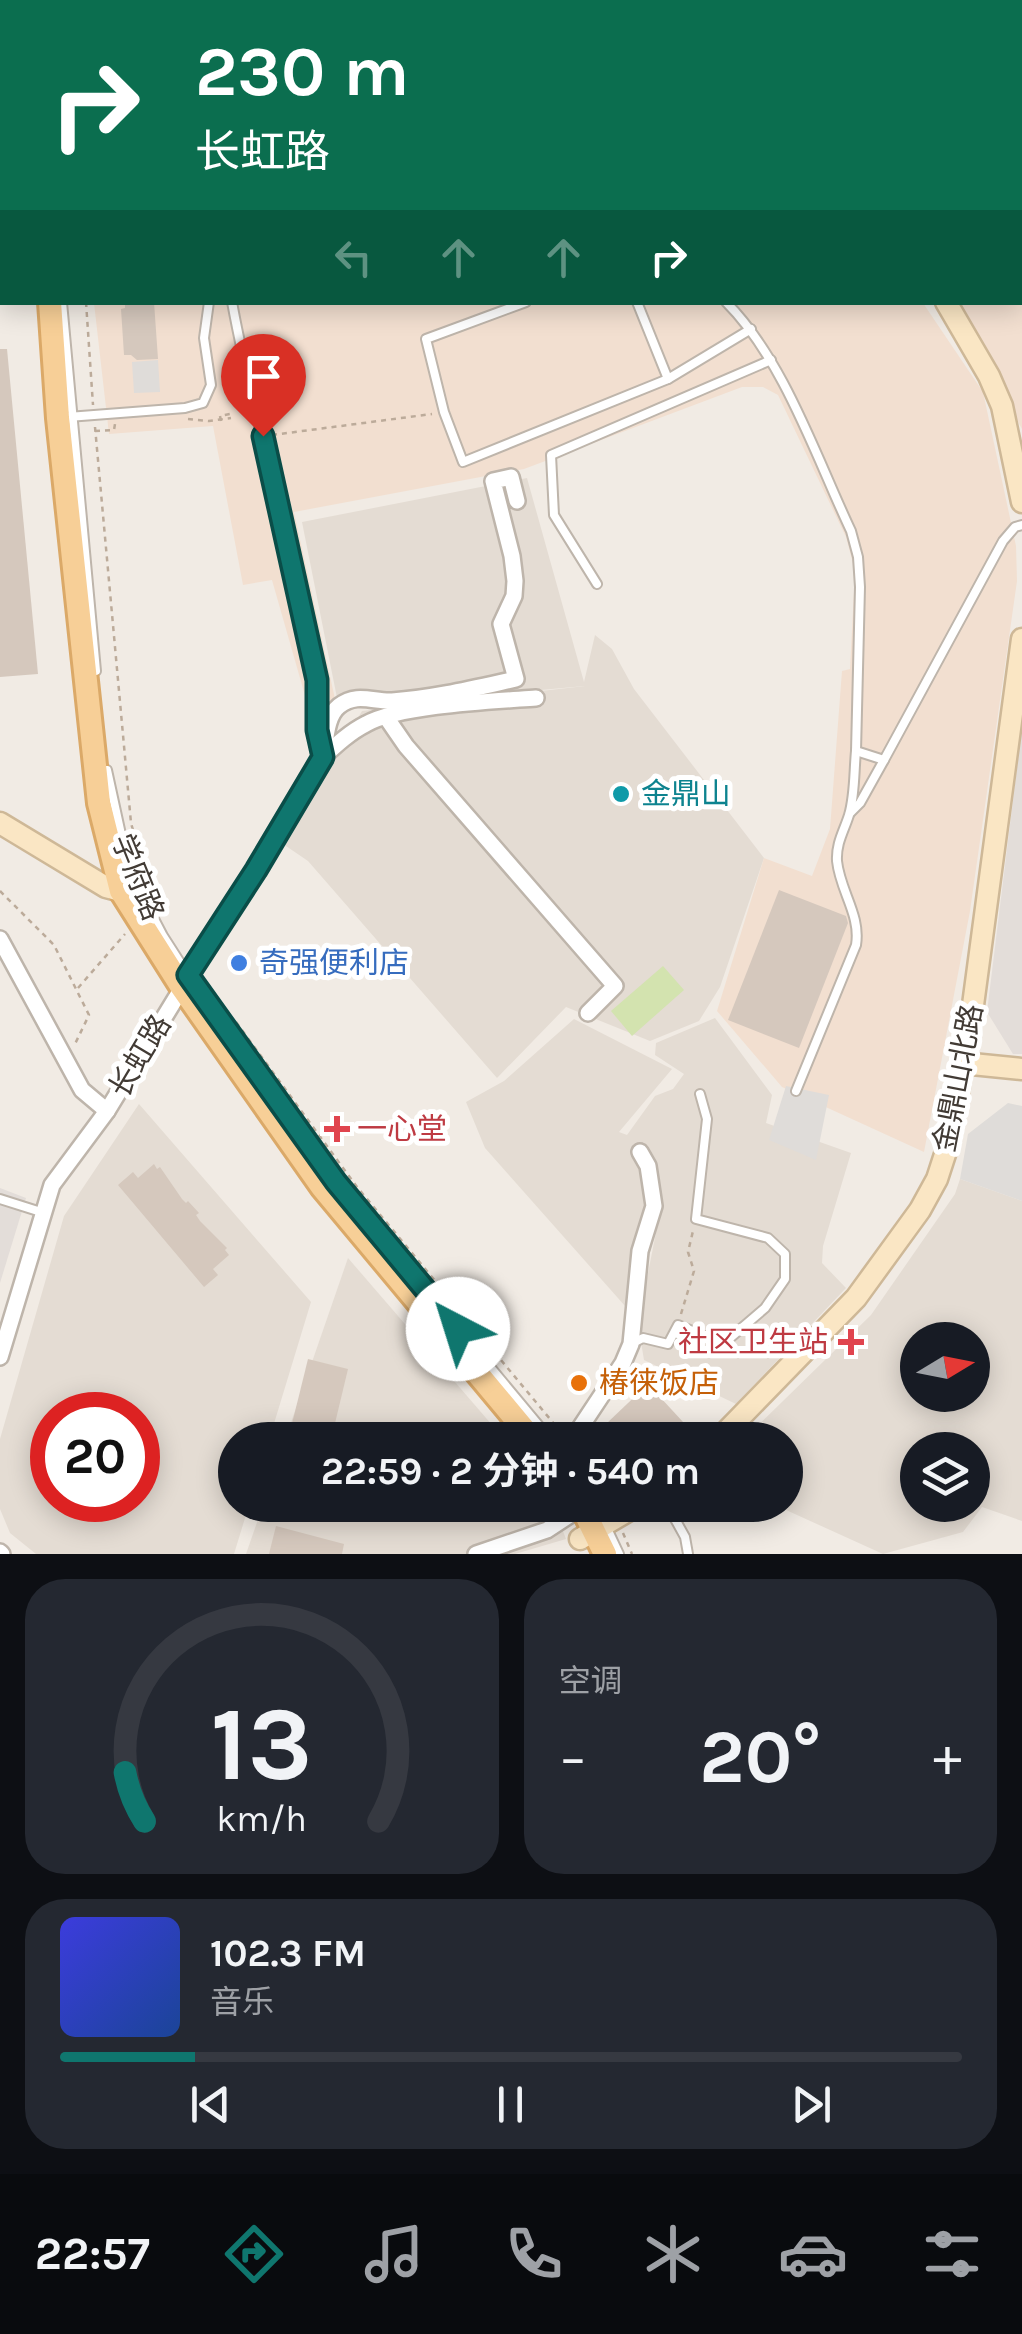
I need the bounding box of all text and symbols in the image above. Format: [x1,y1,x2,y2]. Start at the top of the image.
text: 230 m [195,31,409,113]
icon: right [30,40,160,170]
text: 长虹路 [195,126,330,178]
icon: left [326,230,381,285]
icon: ahead [431,230,486,285]
icon: ahead [536,230,591,285]
icon: right [641,230,696,285]
pin [221,334,306,437]
icon: arrive [236,349,291,404]
place label: 金鼎山 [641,776,731,812]
marker: 金鼎山 [610,783,632,805]
street label: 学府路 [104,829,172,925]
place label: 奇强便利店 [259,945,409,981]
marker: 奇强便利店 [228,952,250,974]
street label: 金鼎山北路 [926,1001,990,1155]
street label: 长虹路 [101,1008,179,1104]
place label: 一心堂 [357,1111,447,1147]
marker: 一心堂 [326,1118,348,1140]
position arrow [406,1277,510,1381]
north arrow [900,1322,990,1412]
map controls [900,1322,990,1522]
place label: 社区卫生站 [678,1324,828,1360]
marker: 社区卫生站 [838,1329,864,1355]
place label: 椿徕饭店 [599,1365,719,1401]
marker: 椿徕饭店 [568,1372,590,1394]
speed limit sign: 20 [30,1392,160,1522]
button: layers [900,1432,990,1522]
text: 22:59 · 2 分钟 · 540 m [321,1449,700,1494]
text: 空调 [559,1663,623,1700]
text: 13 [211,1684,313,1805]
text: 20° [699,1713,821,1801]
text: − [559,1725,587,1789]
text: + [933,1725,962,1789]
text: km/h [216,1798,307,1840]
text: 102.3 FM [210,1931,366,1976]
text: 音乐 [210,1984,274,2021]
icon: previous [183,2077,238,2132]
icon: pause [483,2077,538,2132]
icon: next [784,2077,839,2132]
icon: directions [219,2219,289,2289]
icon: music [359,2219,429,2289]
icon: phone [499,2219,569,2289]
icon: climate [638,2219,708,2289]
icon: car [778,2219,848,2289]
icon: filters [917,2219,987,2289]
text: 22:57 [35,2228,150,2280]

